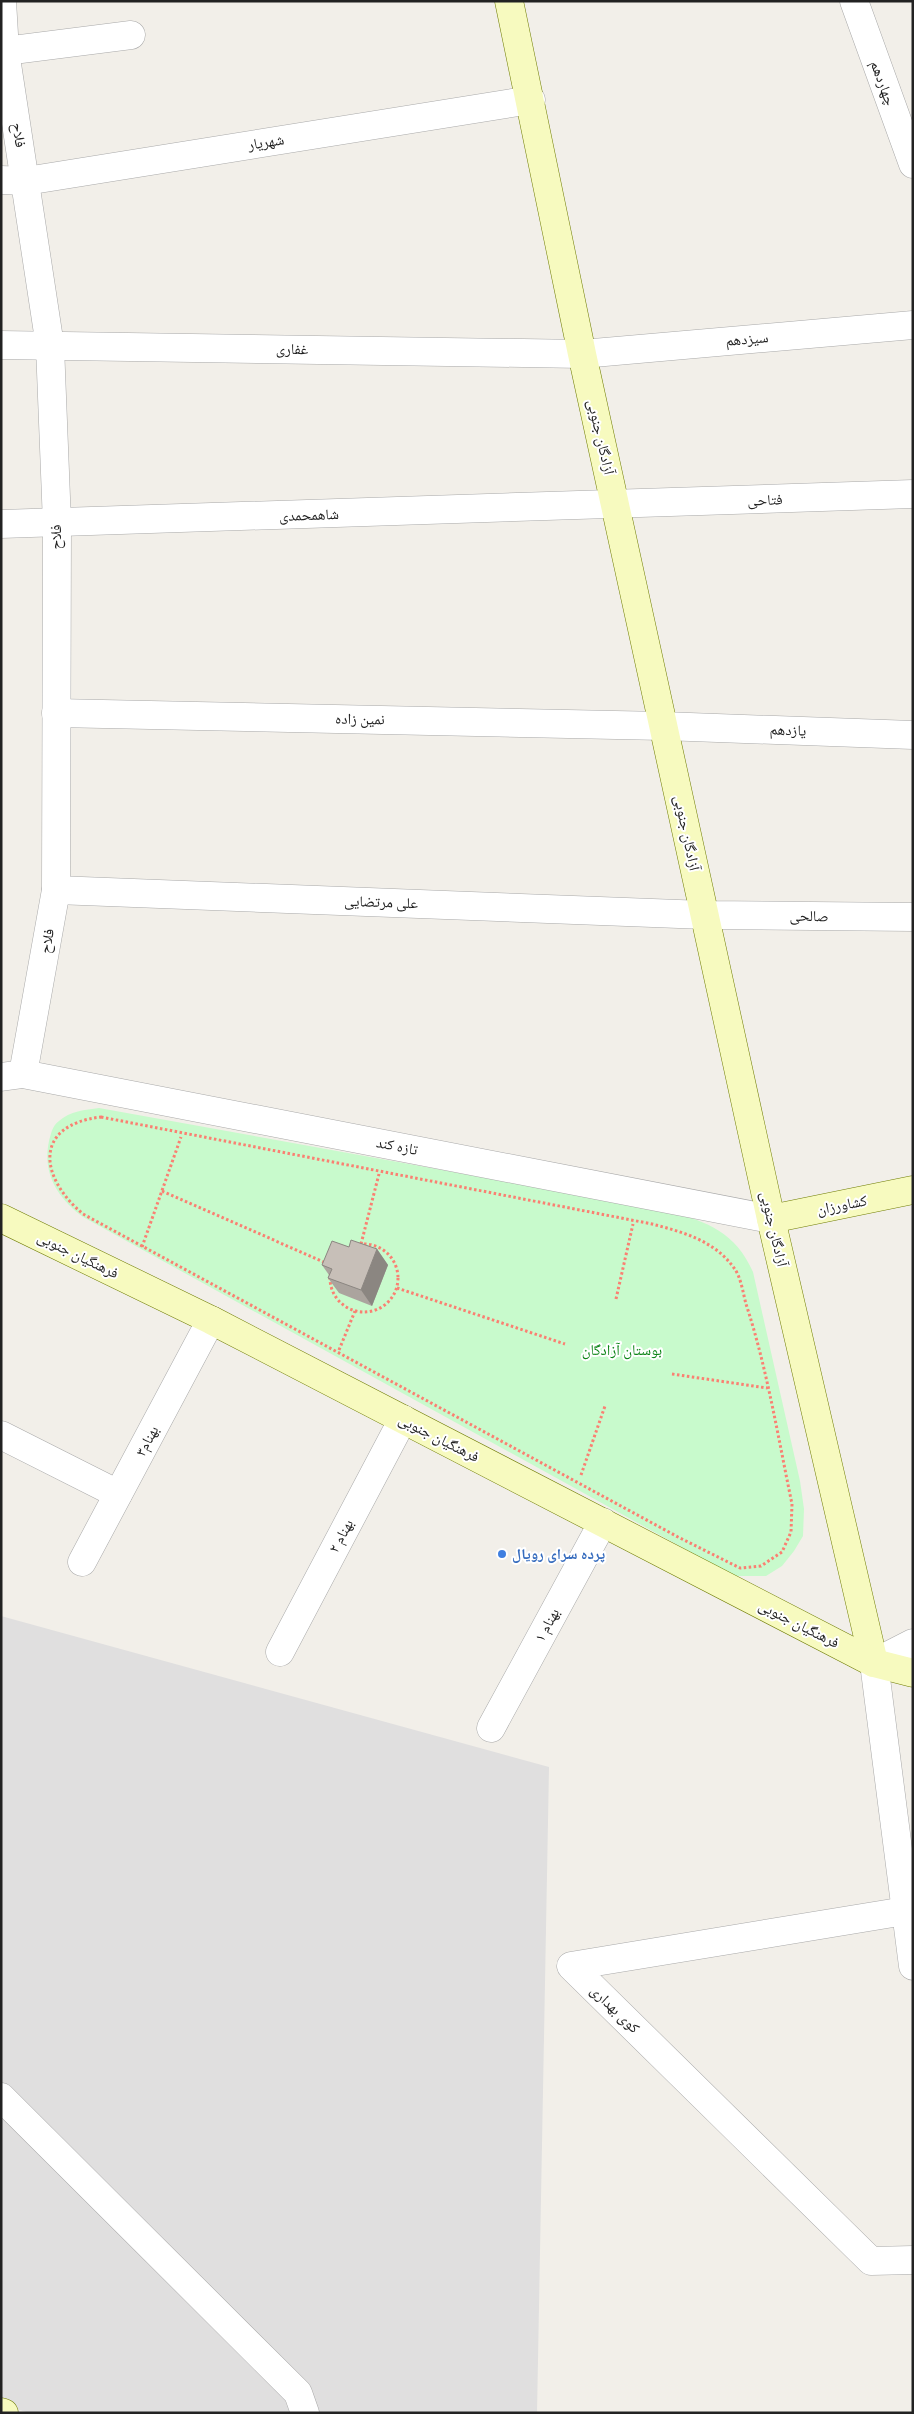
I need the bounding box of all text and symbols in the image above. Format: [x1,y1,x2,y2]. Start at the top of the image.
street label: چهاردهم [866,58,900,109]
street label: فلاح [7,121,30,149]
street label: شهریار [246,130,285,154]
street label: سیزدهم [725,328,769,351]
street label: غفاری [276,340,309,359]
street label: آزادگان جنوبی [583,398,619,478]
street label: فتاحی [747,490,783,511]
street label: شاهمحمدی [279,505,339,526]
street label: فلاح [47,525,66,550]
street label: نمین زاده [335,710,385,729]
street label: یازدهم [769,720,807,741]
street label: آزادگان جنوبی [669,794,704,874]
street label: علی مرتضایی [344,892,419,913]
street label: صالحی [789,907,829,926]
street label: فلاح [36,927,59,955]
street label: تازه کند [375,1133,420,1159]
street label: آزادگان جنوبی [756,1190,792,1270]
street label: کشاورزان [815,1191,869,1220]
street label: فرهنگیان جنوبی [34,1228,122,1283]
park label: بوستان آزادگان [582,1341,662,1360]
street label: فرهنگیان جنوبی [395,1410,482,1467]
street label: بهنام۳ [132,1423,163,1460]
street label: بهنام ۲ [325,1516,358,1556]
place label: پرده سرای رویال [512,1545,605,1563]
marker: پرده سرای رویال [496,1548,508,1560]
street label: فرهنگیان جنوبی [755,1596,842,1653]
street label: بهنام ۱ [531,1605,564,1645]
street label: کوی بهداری [586,1981,643,2038]

